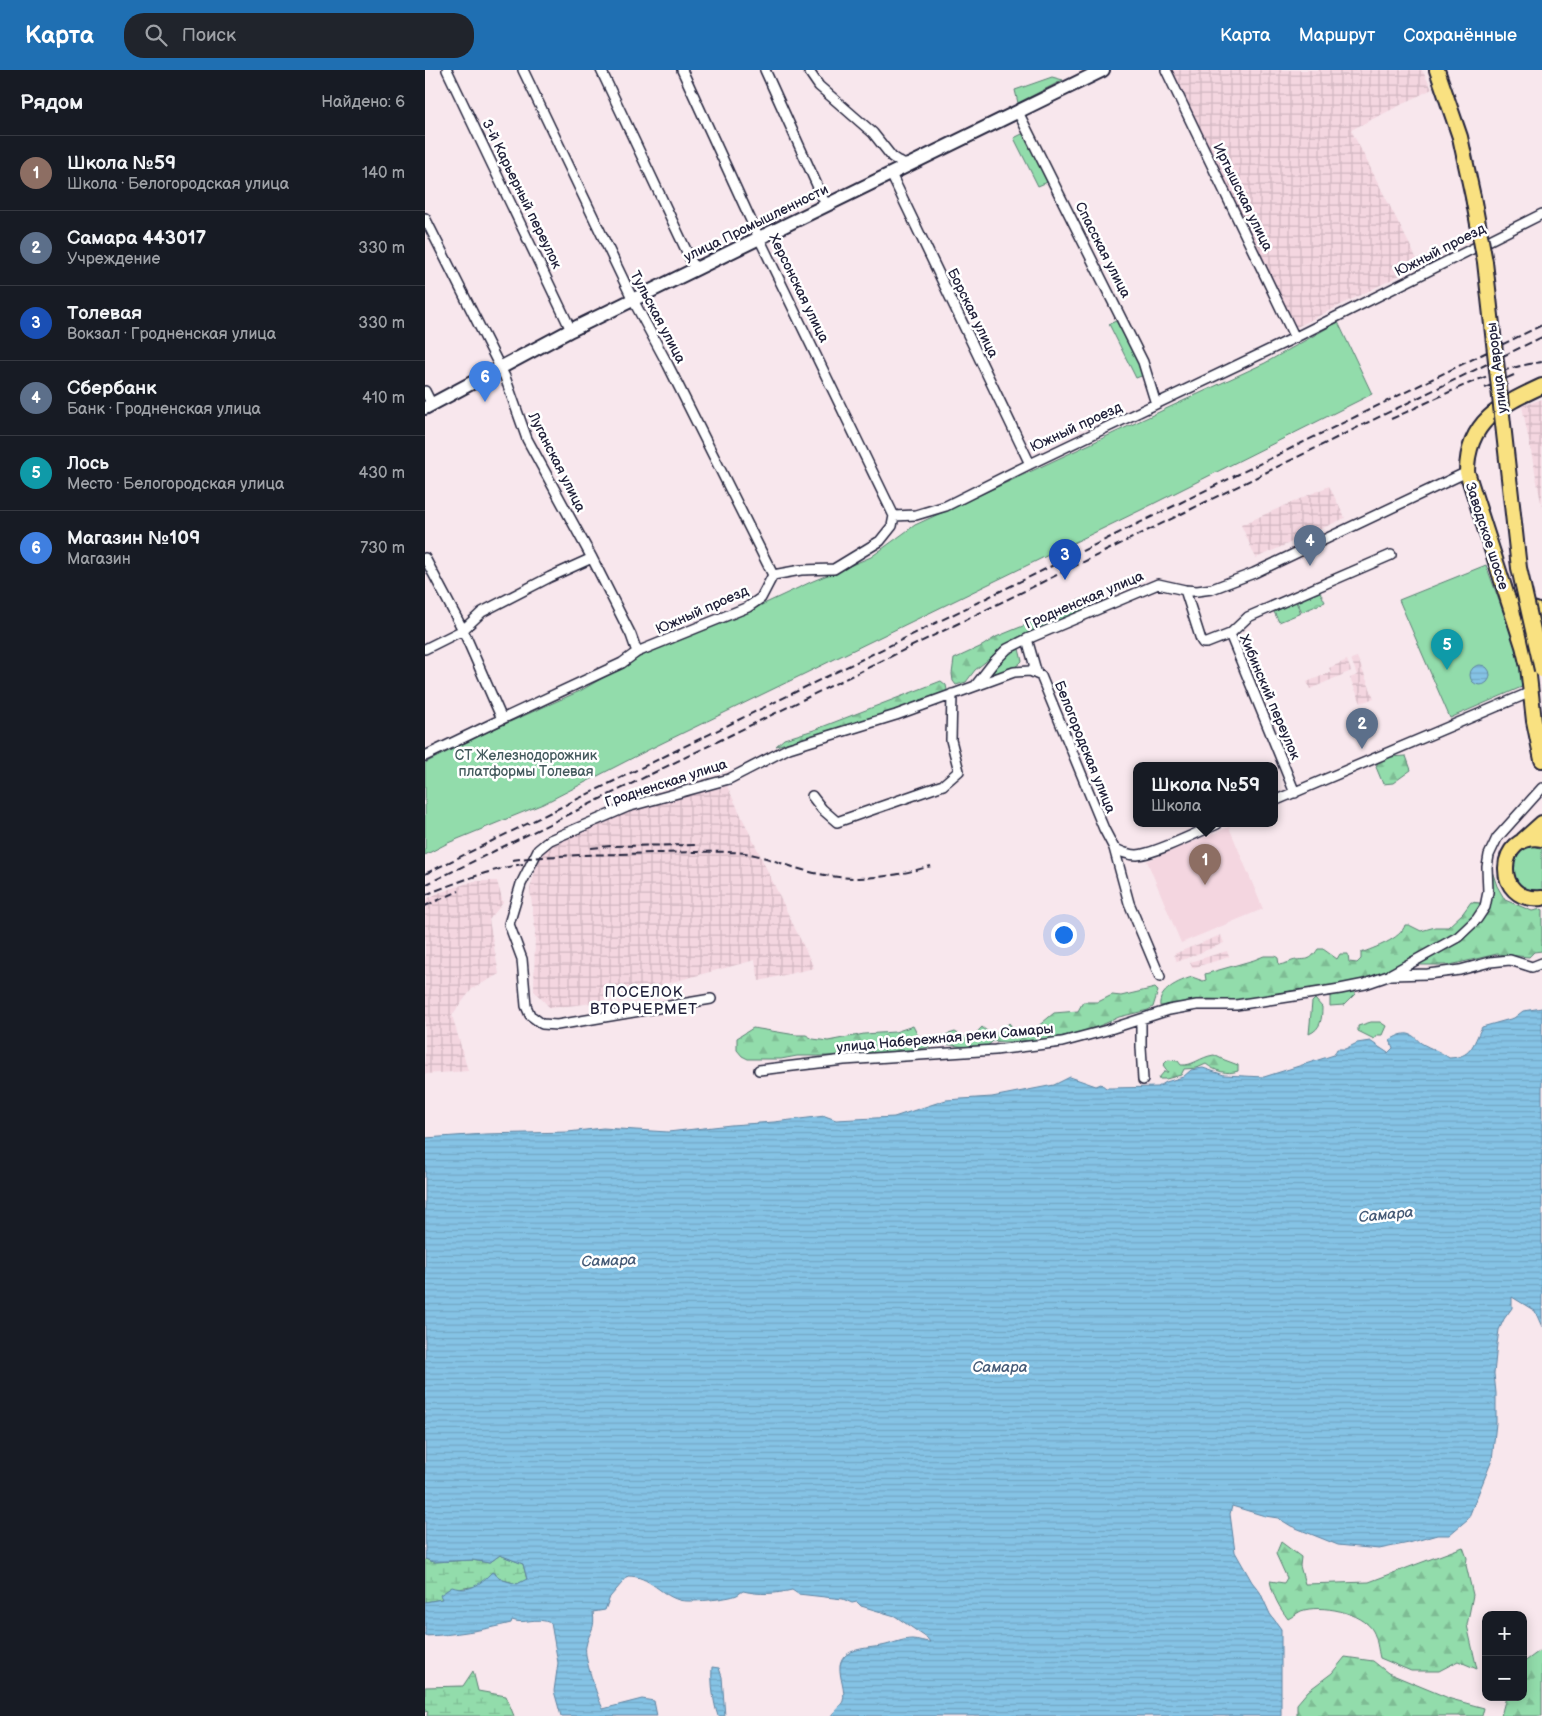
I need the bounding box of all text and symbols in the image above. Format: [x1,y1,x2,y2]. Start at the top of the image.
search box [124,13,474,58]
text: Карта [25,21,94,50]
icon: search [142,21,170,49]
text: Поиск [182,24,236,47]
text: Карта [1220,25,1271,46]
text: Маршрут [1299,25,1375,46]
text: Сохранённые [1403,25,1517,46]
text: Рядом [20,90,83,115]
text: Найдено: 6 [321,93,405,112]
street label: 3-й Карьерный переулок [478,117,566,272]
street label: Иртышская улица [1209,140,1277,254]
text: Школа №59 [67,152,176,175]
text: 1 [33,164,39,183]
text: 140 m [362,164,405,183]
text: Школа · Белогородская улица [67,175,289,194]
street label: улица Промышленности [681,181,831,265]
street label: Спасская улица [1072,199,1135,301]
street label: Южный проезд [1392,220,1489,280]
text: Самара 443017 [67,227,206,250]
street label: Херсонская улица [765,231,833,346]
text: 2 [31,239,41,258]
text: 330 m [358,239,405,258]
text: Учреждение [67,250,160,269]
street label: Борская улица [944,265,1002,361]
street label: Тульская улица [627,268,690,367]
text: Толевая [67,302,142,325]
text: 3 [31,314,41,333]
text: 330 m [358,314,405,333]
street label: улица Авроры [1483,322,1511,414]
text: Вокзал · Гродненская улица [67,325,276,344]
pin: 6 [469,361,501,402]
text: Сбербанк [67,377,157,400]
text: 4 [31,389,41,408]
text: 410 m [362,389,405,408]
street label: Южный проезд [1027,398,1125,456]
text: Банк · Гродненская улица [67,400,261,419]
street label: Луганская улица [524,409,590,515]
text: Лось [67,452,109,475]
text: 5 [31,464,41,483]
text: 430 m [358,464,405,483]
text: Место · Белогородская улица [67,475,284,494]
street label: Заводское шоссе [1462,480,1512,592]
pin: 4 [1294,525,1326,566]
text: Магазин №109 [67,527,200,550]
text: 6 [31,539,41,558]
text: 730 m [360,539,405,558]
pin: 3 [1049,539,1081,580]
text: Магазин [67,550,131,569]
street label: Гродненская улица [1022,567,1147,633]
street label: Южный проезд [653,582,751,638]
pin: 5 [1431,629,1463,670]
street label: Хибинский переулок [1236,632,1304,763]
street label: Белогородская улица [1051,678,1120,816]
pin: 2 [1346,708,1378,749]
park label: СТ Железнодорожник платформы Толевая [455,747,598,780]
street label: Гродненская улица [603,755,730,811]
popup [1133,762,1278,827]
text: Школа №59 [1151,774,1260,797]
text: Школа [1151,797,1201,816]
pin: 1 [1189,844,1221,885]
your location [1051,922,1077,948]
district label: ПОСЕЛОК ВТОРЧЕРМЕТ [590,983,698,1019]
street label: улица Набережная реки Самары [836,1020,1054,1056]
water label: Самара [1358,1203,1415,1227]
water label: Самара [581,1251,637,1271]
water label: Самара [972,1358,1028,1377]
map controls [1482,1611,1527,1701]
button: + [1482,1611,1527,1656]
button: − [1482,1656,1527,1701]

